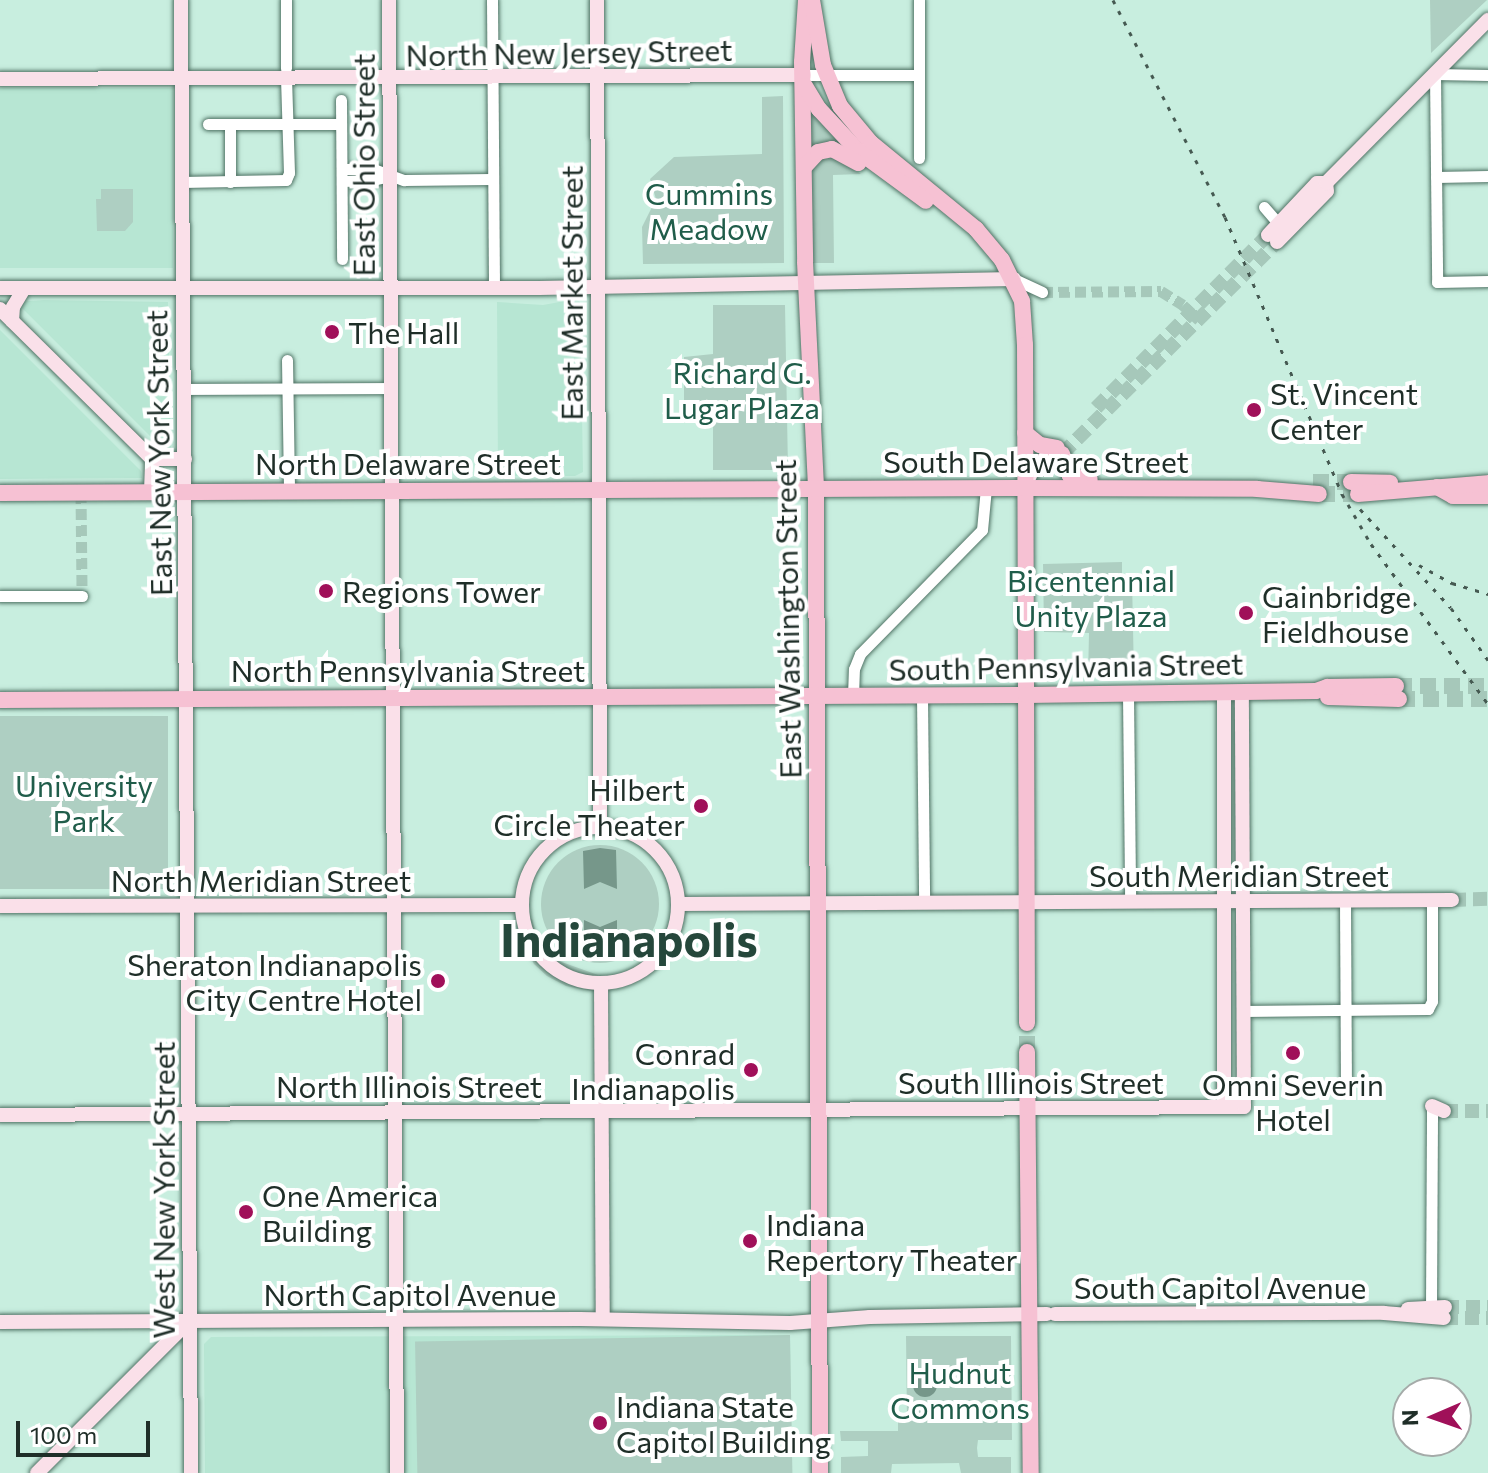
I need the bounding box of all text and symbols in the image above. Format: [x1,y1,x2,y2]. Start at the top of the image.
street label: North New Jersey Street [405,31,733,73]
street label: East Ohio Street [345,54,381,276]
street label: East Market Street [553,165,589,421]
park label: Cummins Meadow [645,175,773,246]
street label: East New York Street [138,309,178,597]
place label: The Hall [348,314,459,350]
marker: The Hall [323,323,341,341]
park label: Richard G. Lugar Plaza [664,354,820,424]
place label: St. Vincent Center [1270,375,1418,446]
marker: St. Vincent Center [1245,401,1263,419]
street label: South Delaware Street [883,443,1189,479]
street label: North Delaware Street [255,445,561,481]
street label: East Washington Street [766,459,808,779]
park label: Bicentennial Unity Plaza [1007,562,1175,632]
place label: Regions Tower [342,573,541,609]
place label: Gainbridge Fieldhouse [1262,578,1411,648]
marker: Regions Tower [317,582,335,600]
marker: Gainbridge Fieldhouse [1237,604,1255,622]
street label: South Pennsylvania Street [888,645,1244,687]
street label: North Pennsylvania Street [231,652,585,688]
park label: University Park [15,767,153,838]
place label: Hilbert Circle Theater [493,771,685,842]
marker: Hilbert Circle Theater [692,797,710,815]
street label: South Meridian Street [1089,857,1389,893]
street label: North Meridian Street [111,862,411,898]
district label: Indianapolis [500,910,758,966]
place label: Sheraton Indianapolis City Centre Hotel [127,946,422,1016]
marker: Sheraton Indianapolis City Centre Hotel [429,972,447,990]
place label: Conrad Indianapolis [571,1035,735,1106]
street label: West New York Street [145,1041,181,1339]
marker: Omni Severin Hotel [1284,1044,1302,1062]
marker: Conrad Indianapolis [742,1061,760,1079]
street label: South Illinois Street [898,1064,1164,1100]
place label: Omni Severin Hotel [1202,1066,1384,1136]
street label: North Illinois Street [276,1068,542,1104]
place label: One America Building [262,1177,438,1248]
marker: One America Building [237,1203,255,1221]
place label: Indiana Repertory Theater [766,1206,1018,1276]
marker: Indiana Repertory Theater [741,1232,759,1250]
street label: South Capitol Avenue [1074,1269,1366,1305]
street label: North Capitol Avenue [264,1276,556,1312]
park label: Hudnut Commons [890,1354,1030,1424]
north arrow [1392,1377,1472,1457]
place label: Indiana State Capitol Building [616,1388,831,1458]
scale bar [20,1405,154,1455]
text: N [1396,1409,1423,1427]
marker: Indiana State Capitol Building [591,1414,609,1432]
text: 100 m [30,1420,97,1449]

